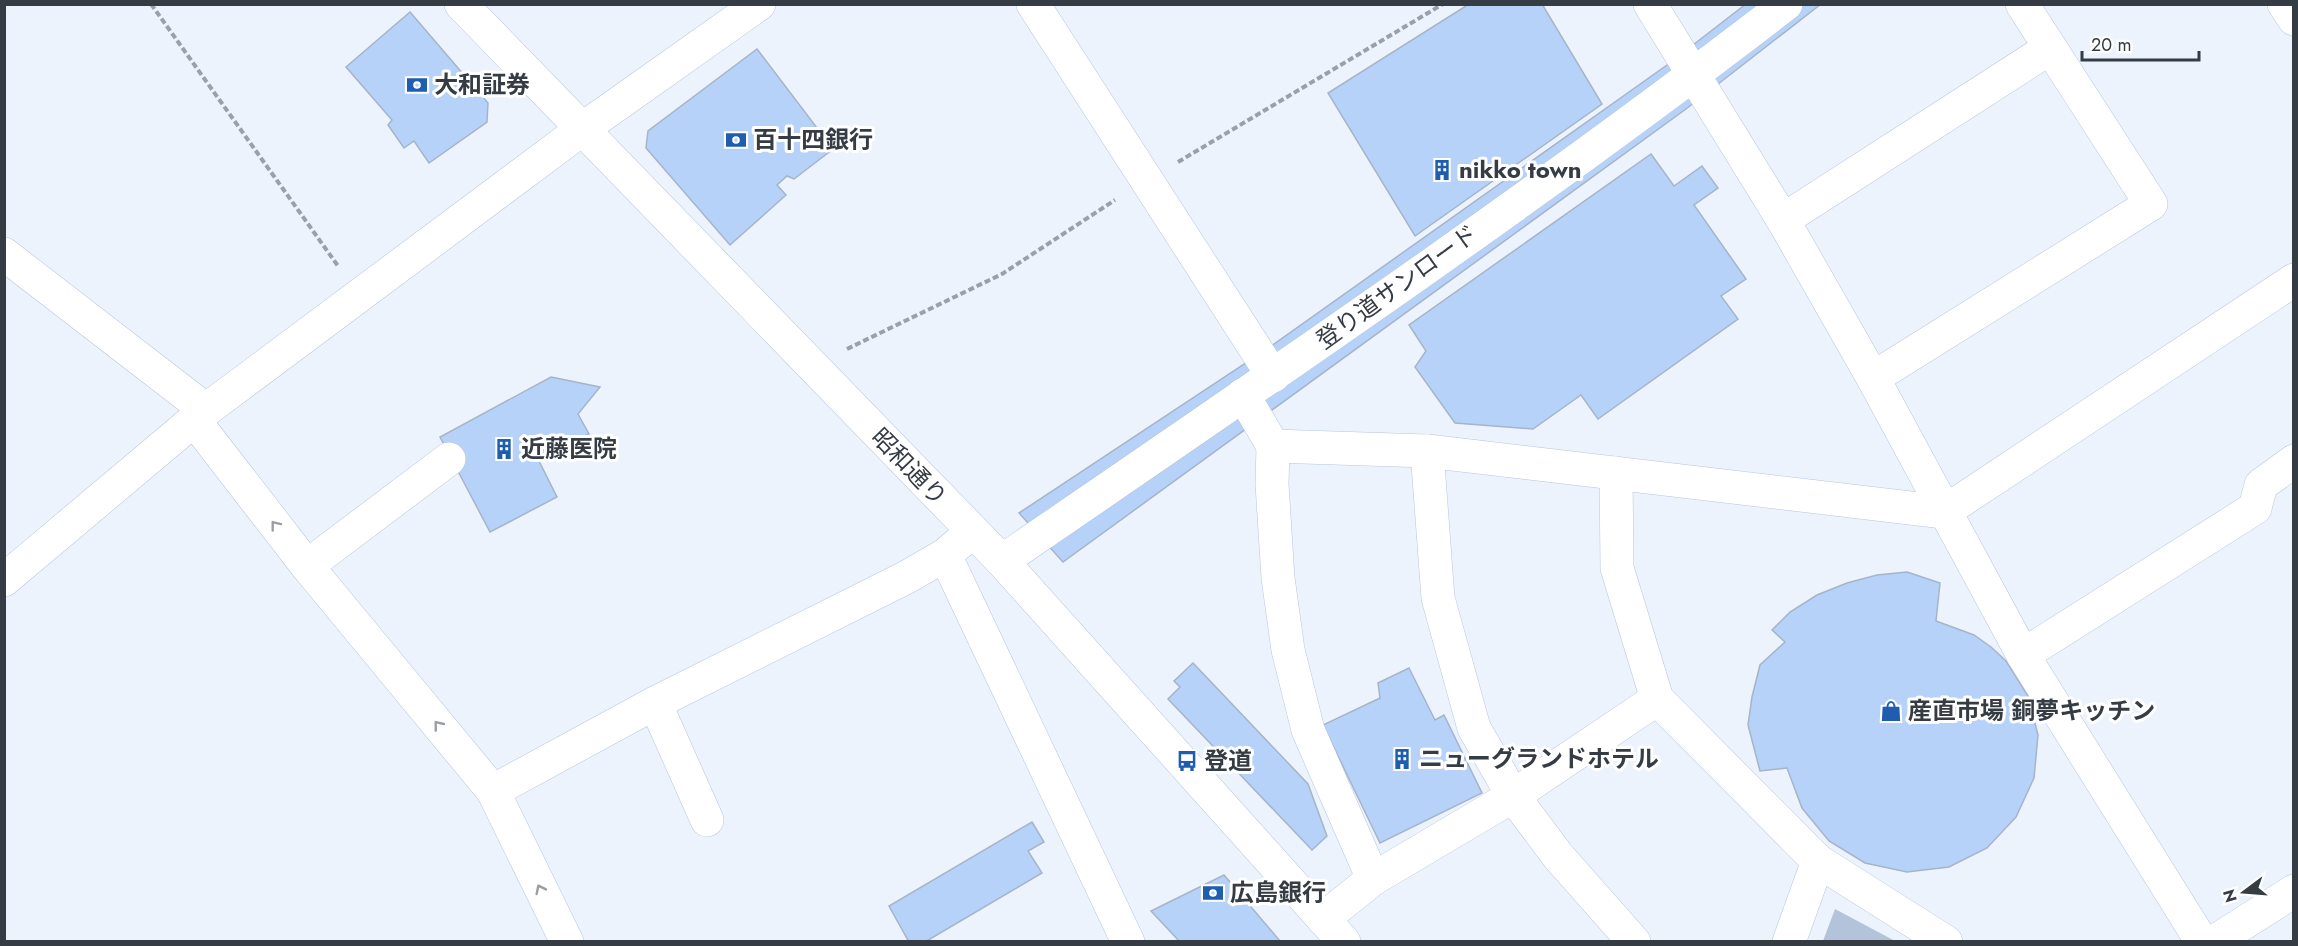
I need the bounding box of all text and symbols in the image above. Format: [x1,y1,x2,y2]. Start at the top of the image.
scale bar [2082,24,2199,62]
text: 20 m [2091,32,2131,58]
place label: 大和証券 [434,67,530,102]
bank icon: 大和証券 [405,73,429,97]
place label: 百十四銀行 [753,122,873,157]
bank icon: 百十四銀行 [724,128,748,152]
place label: nikko town [1459,152,1582,187]
building icon: nikko town [1430,158,1454,182]
street label: 登り道サンロード [1309,216,1485,357]
street label: 昭和通り [863,420,955,513]
place label: 近藤医院 [521,431,617,466]
building icon: 近藤医院 [492,437,516,461]
one-way arrow [272,520,283,531]
place label: 産直市場 銅夢キッチン [1908,693,2155,728]
shop icon: 産直市場 銅夢キッチン [1879,699,1903,723]
one-way arrow [434,721,445,732]
place label: ニューグランドホテル [1419,741,1659,776]
place label: 登道 [1204,743,1252,778]
building icon: ニューグランドホテル [1390,747,1414,771]
bus stop icon: 登道 [1175,749,1199,773]
north arrow [2214,862,2274,922]
place label: 広島銀行 [1230,875,1326,910]
bank icon: 広島銀行 [1201,881,1225,905]
one-way arrow [536,885,548,896]
text: N [2217,887,2243,905]

